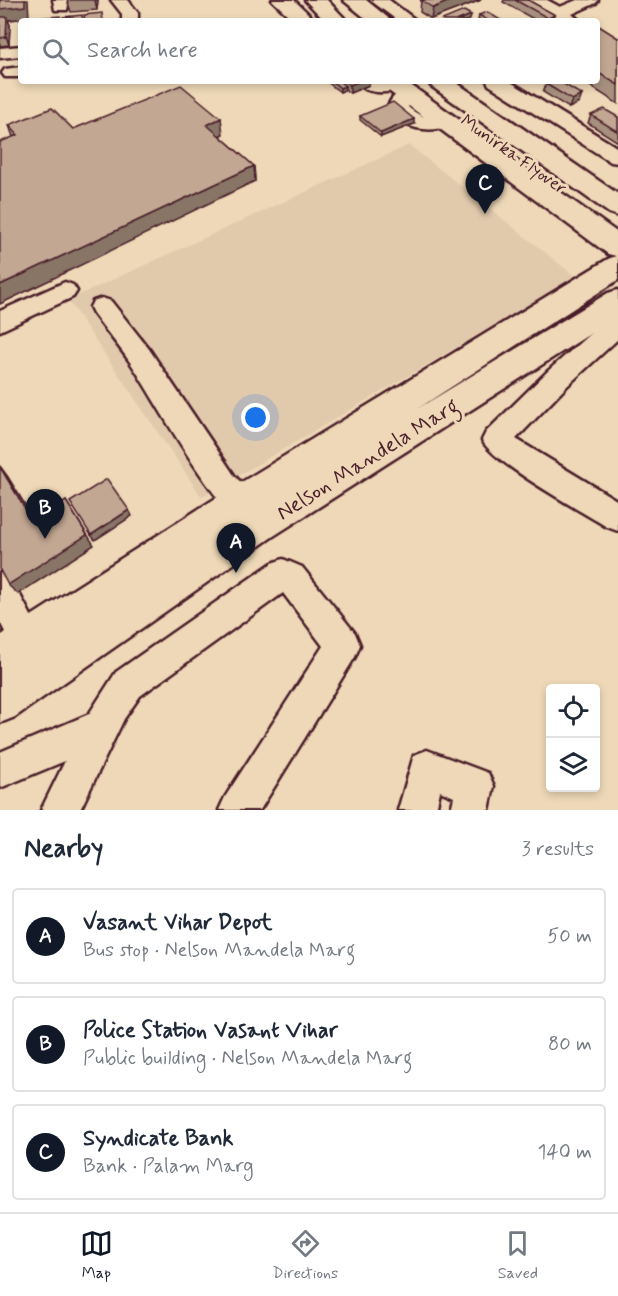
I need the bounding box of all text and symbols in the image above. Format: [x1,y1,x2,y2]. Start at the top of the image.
search box [18,18,600,84]
icon: search [39,35,72,68]
text: Search here [87,37,198,65]
street label: Munirka Flyover [455,109,572,201]
pin: C [466,164,504,214]
street label: Nelson Mandela Marg [272,392,466,530]
your location [241,403,270,432]
pin: B [26,490,64,539]
pin: A [216,524,256,573]
map controls [546,684,600,792]
button: locate [546,684,600,738]
button: layers [546,738,600,792]
text: Nearby [24,832,103,866]
text: 3 results [522,836,594,863]
text: Vasant Vihar Depot [83,909,273,937]
text: A [39,923,52,950]
text: 50 m [547,923,592,950]
text: Bus stop · Nelson Mandela Marg [83,937,355,964]
text: Police Station Vasant Vihar [83,1017,338,1045]
text: B [39,1031,52,1058]
text: 80 m [548,1031,592,1058]
text: Public building · Nelson Mandela Marg [83,1045,412,1072]
text: Syndicate Bank [83,1125,233,1153]
text: C [38,1139,53,1166]
text: 140 m [538,1139,592,1166]
text: Bank · Palam Marg [83,1153,254,1180]
tab: Map [80,1227,113,1284]
tab: Directions [272,1227,338,1284]
tab: Saved [498,1227,538,1284]

